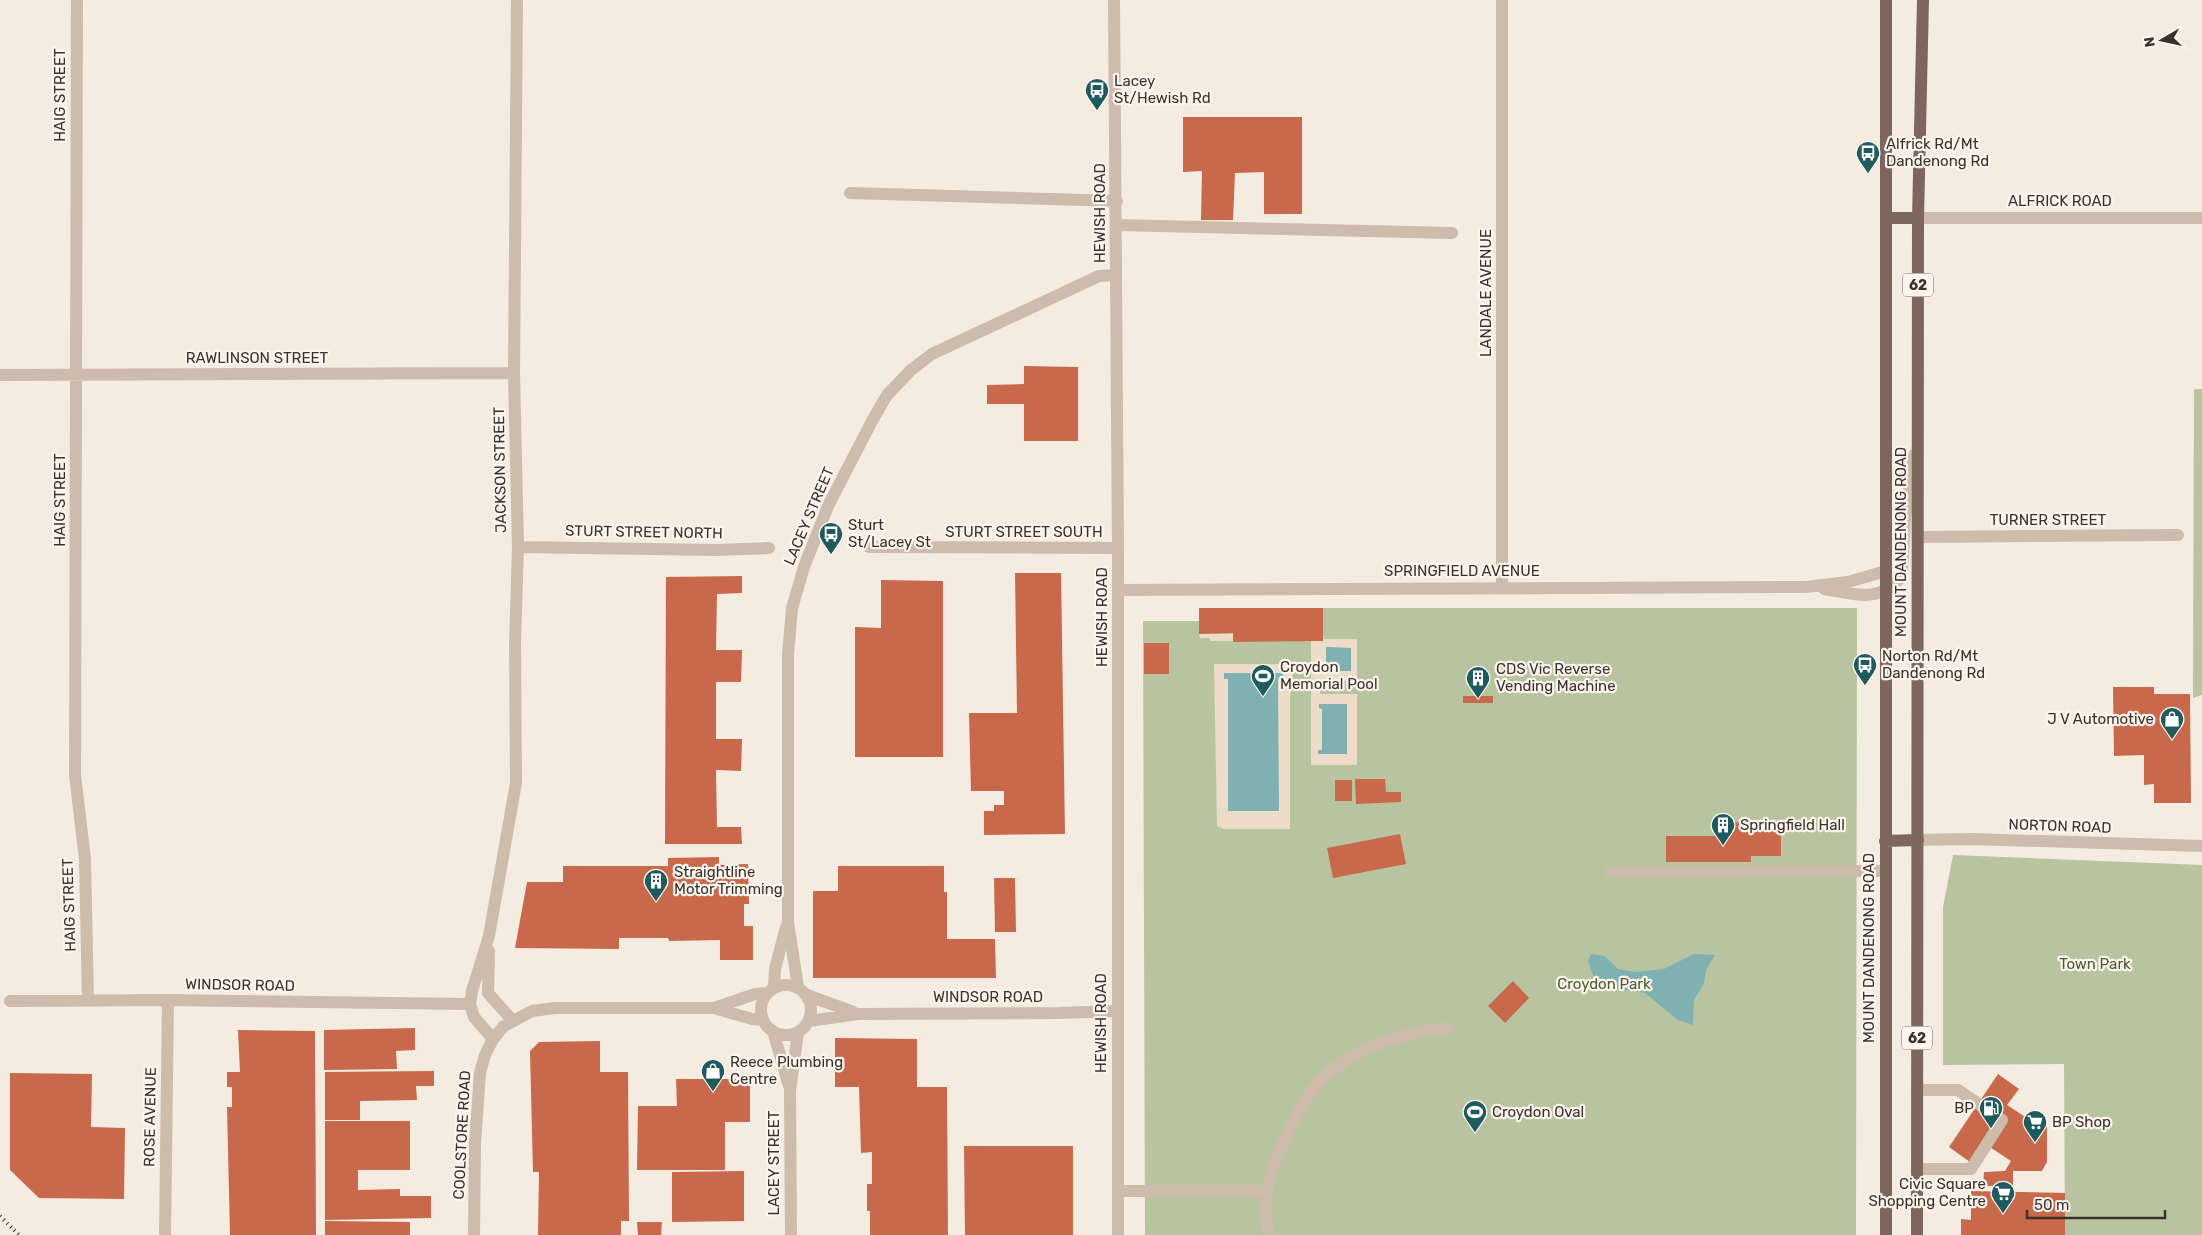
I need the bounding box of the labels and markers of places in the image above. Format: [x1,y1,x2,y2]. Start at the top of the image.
place label: Lacey St/Hewish Rd [1114,72,1211,107]
bus stop icon: Lacey St/Hewish Rd [1084,77,1110,111]
place label: Alfrick Rd/Mt Dandenong Rd [1886,135,1989,170]
bus stop icon: Alfrick Rd/Mt Dandenong Rd [1855,140,1881,174]
place label: Sturt St/Lacey St [848,516,931,551]
bus stop icon: Sturt St/Lacey St [818,521,844,555]
place label: Norton Rd/Mt Dandenong Rd [1882,647,1985,682]
bus stop icon: Norton Rd/Mt Dandenong Rd [1852,652,1878,686]
place label: Croydon Memorial Pool [1280,658,1378,693]
place label: CDS Vic Reverse Vending Machine [1496,660,1616,695]
sports icon: Croydon Memorial Pool [1250,663,1276,697]
building icon: CDS Vic Reverse Vending Machine [1465,665,1491,699]
shop icon: J V Automotive [2159,706,2185,740]
place label: J V Automotive [2047,710,2154,728]
building icon: Springfield Hall [1710,812,1736,846]
place label: Springfield Hall [1740,816,1845,834]
place label: Straightline Motor Trimming [674,863,783,898]
building icon: Straightline Motor Trimming [643,868,669,902]
place label: Reece Plumbing Centre [730,1053,843,1088]
shop icon: Reece Plumbing Centre [700,1058,726,1092]
fuel station icon: BP [1978,1095,2004,1129]
sports icon: Croydon Oval [1462,1099,1488,1133]
place label: BP [1954,1099,1974,1117]
place label: Croydon Oval [1492,1103,1584,1121]
supermarket icon: BP Shop [2022,1109,2048,1143]
place label: BP Shop [2052,1113,2111,1131]
place label: Civic Square Shopping Centre [1869,1175,1986,1210]
supermarket icon: Civic Square Shopping Centre [1990,1180,2016,1214]

